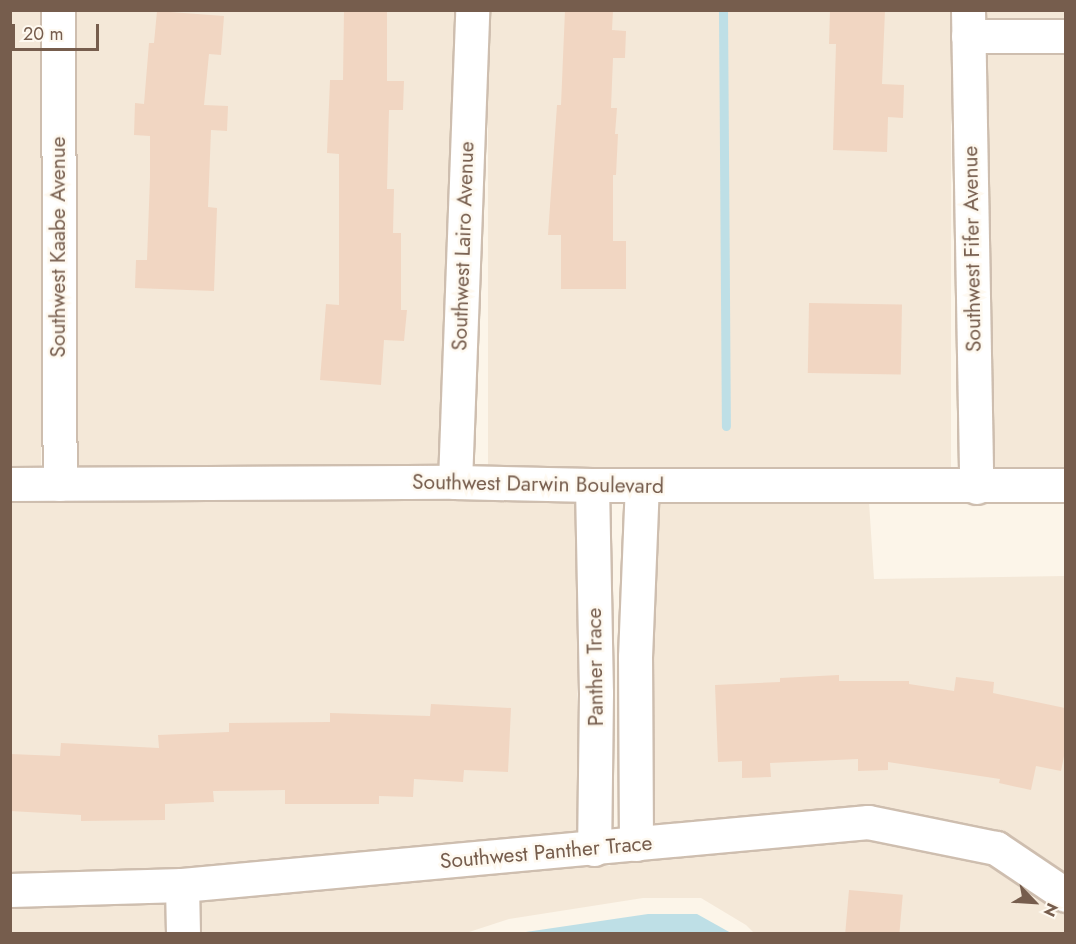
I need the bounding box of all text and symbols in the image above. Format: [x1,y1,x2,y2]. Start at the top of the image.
scale bar [15,12,102,50]
text: 20 m [23,21,63,47]
street label: Southwest Kaabe Avenue [45,136,71,358]
street label: Southwest Lairo Avenue [447,141,479,351]
street label: Southwest Fifer Avenue [958,146,986,352]
street label: Southwest Darwin Boulevard [412,469,664,499]
street label: Panther Trace [581,607,609,727]
street label: Southwest Panther Trace [439,830,653,874]
north arrow [1004,872,1064,932]
text: N [1038,899,1064,920]

